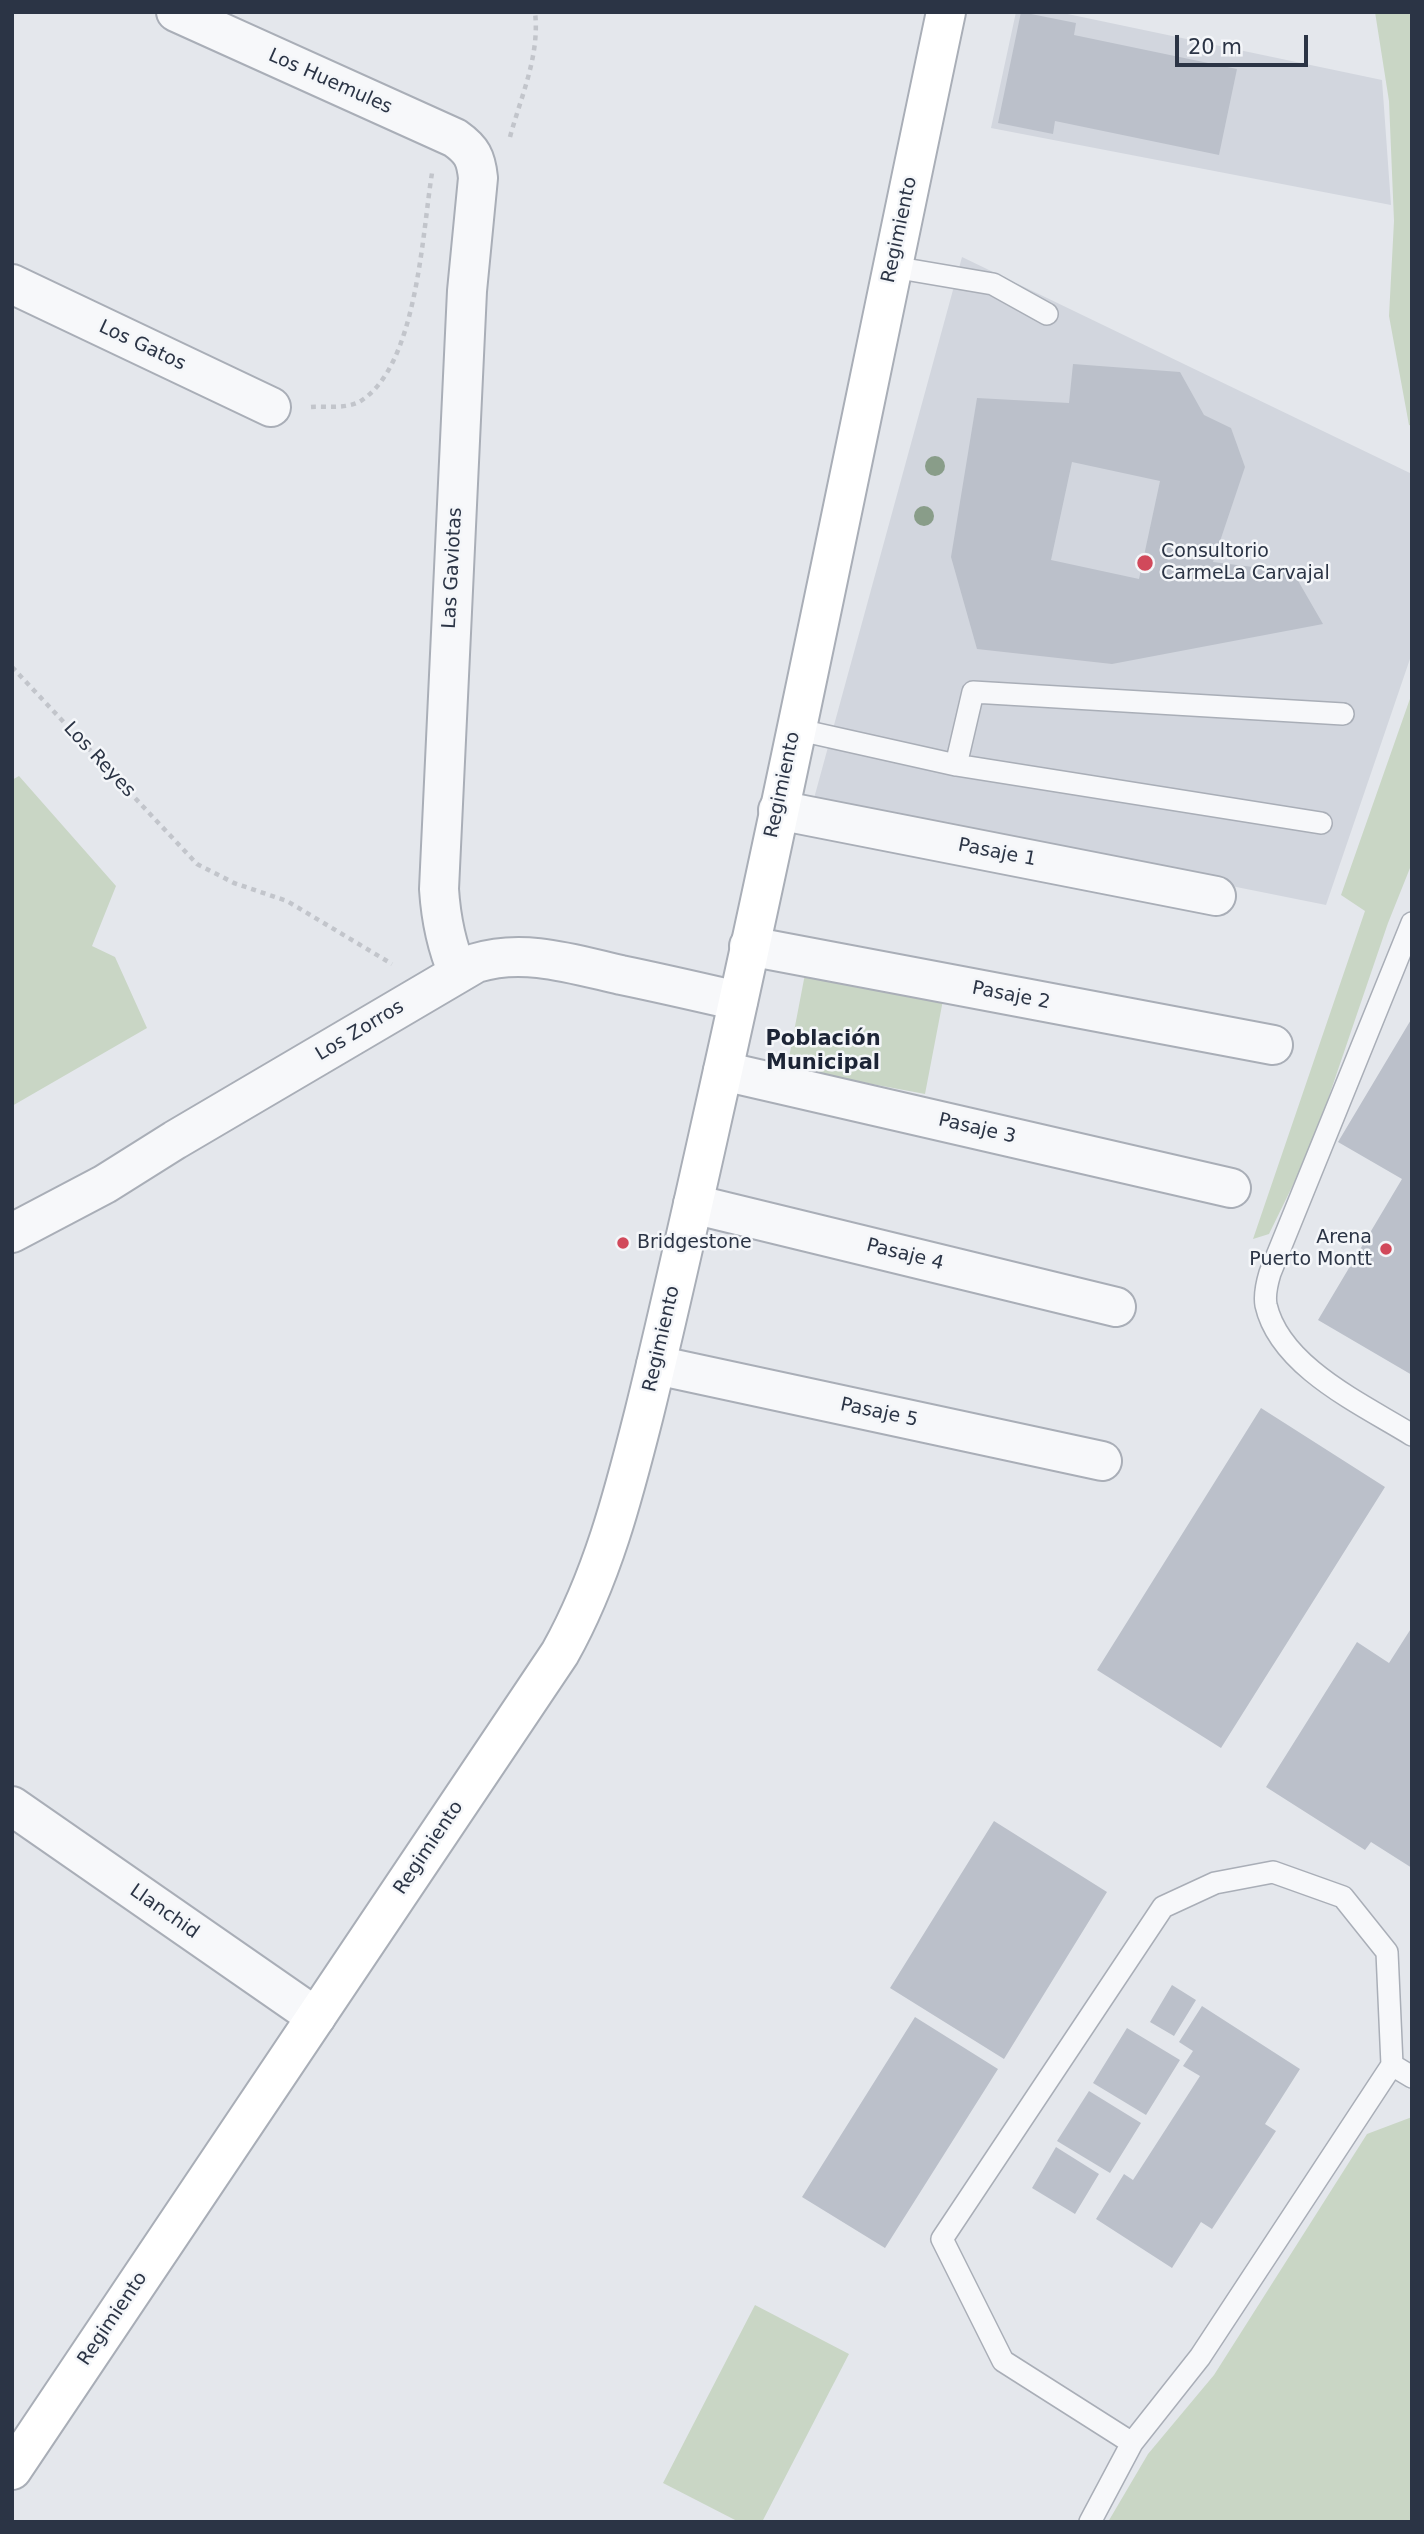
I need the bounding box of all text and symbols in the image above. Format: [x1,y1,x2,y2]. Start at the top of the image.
scale bar [1179,21,1312,65]
text: 20 m [1188,35,1242,59]
street label: Los Huemules [264,44,396,120]
street label: Regimiento [878,175,922,285]
street label: Los Gatos [95,316,189,376]
street label: Las Gaviotas [438,507,468,629]
place label: Consultorio CarmeLa Carvajal [1161,541,1330,585]
marker: Consultorio CarmeLa Carvajal [1135,553,1155,573]
street label: Los Reyes [58,718,140,802]
street label: Regimiento [761,730,805,840]
street label: Pasaje 1 [956,834,1038,872]
street label: Pasaje 2 [970,977,1052,1015]
street label: Los Zorros [312,996,408,1066]
district label: Población Municipal [765,1027,881,1077]
street label: Pasaje 3 [936,1109,1018,1149]
place label: Arena Puerto Montt [1249,1227,1372,1271]
place label: Bridgestone [637,1232,752,1254]
street label: Pasaje 4 [864,1234,946,1276]
marker: Bridgestone [615,1235,631,1251]
marker: Arena Puerto Montt [1378,1241,1394,1257]
street label: Regimiento [639,1284,685,1394]
street label: Pasaje 5 [838,1394,920,1432]
street label: Regimiento [389,1797,469,1899]
street label: Llanchid [125,1880,203,1944]
street label: Regimiento [73,2268,153,2370]

